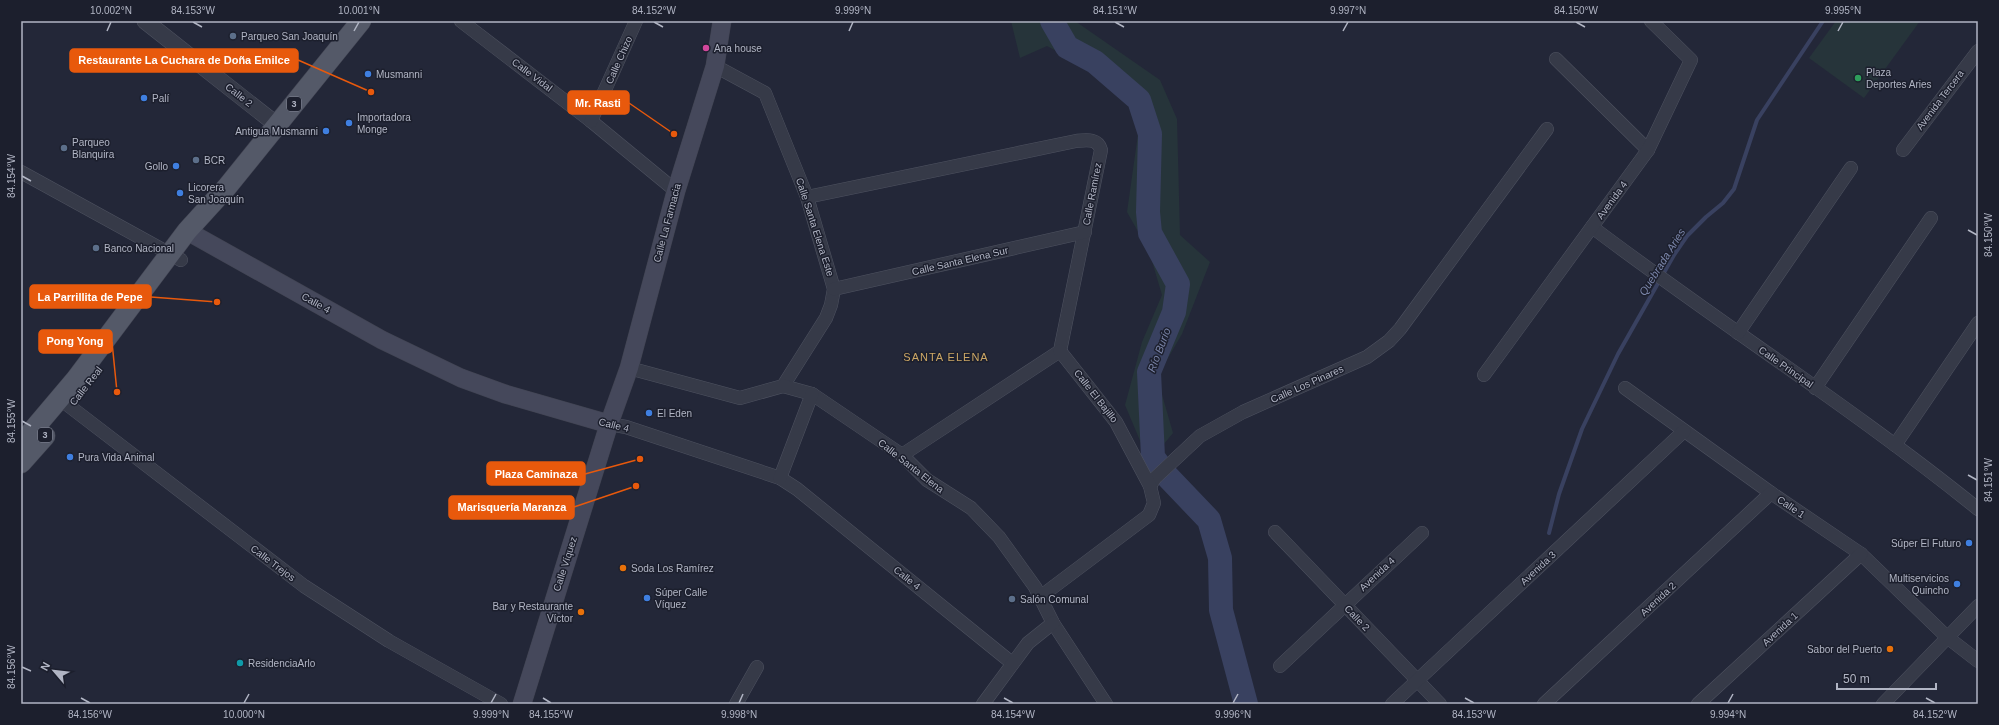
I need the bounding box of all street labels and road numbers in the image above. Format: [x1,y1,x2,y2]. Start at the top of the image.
street label: Calle Chizo [604,34,635,86]
street label: Calle Vidal [510,56,554,94]
street label: Avenida Tercera [1914,68,1966,132]
street label: Calle 2 [223,81,255,109]
road number: 3 [287,97,301,111]
street label: Calle Ramírez [1081,162,1103,226]
street label: Calle Santa Elena Este [794,176,836,278]
street label: Avenida 4 [1595,178,1630,221]
street label: Calle La Farmacia [651,182,683,264]
street label: Calle Santa Elena Sur [911,244,1010,277]
street label: Calle 4 [300,291,333,316]
street label: Calle Principal [1757,344,1815,390]
street label: Calle Los Pinares [1269,363,1345,405]
street label: Calle Real [67,364,105,408]
street label: Calle El Bajillo [1072,367,1120,425]
street label: Calle 4 [598,416,631,434]
road number: 3 [38,428,52,442]
street label: Calle Santa Elena [876,437,946,495]
street label: Calle 1 [1775,494,1807,521]
street label: Calle Víquez [551,535,579,593]
street label: Calle Trejos [249,543,297,583]
street label: Avenida 3 [1518,549,1558,587]
street label: Avenida 4 [1357,555,1397,593]
street label: Calle 4 [891,564,923,592]
street label: Avenida 2 [1638,580,1678,618]
street label: Calle 2 [1342,603,1372,633]
street label: Avenida 1 [1760,610,1800,648]

